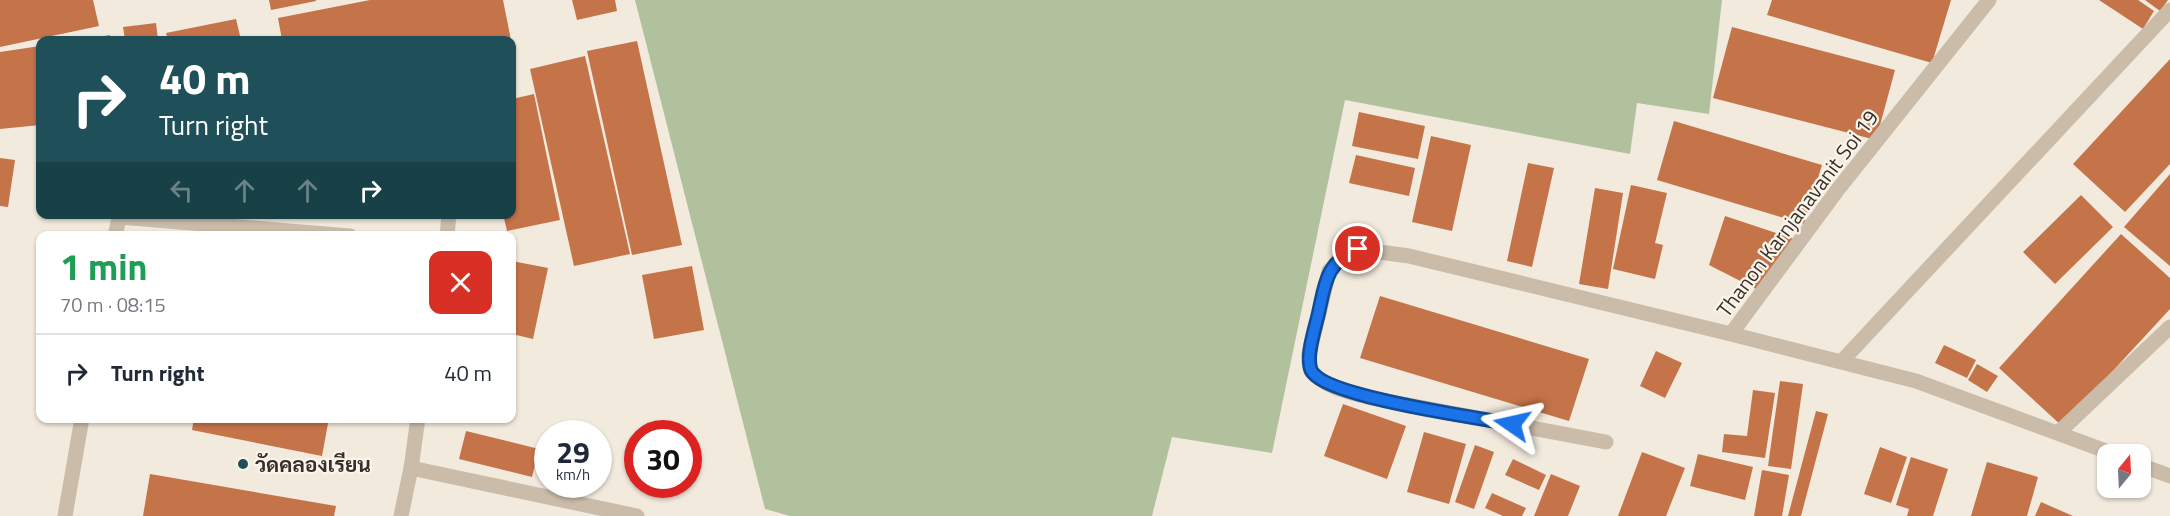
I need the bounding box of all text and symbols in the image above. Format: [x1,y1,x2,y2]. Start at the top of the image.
text: 40 m [159,46,251,110]
icon: right [60,60,138,138]
street label: Thanon Karnjanavanit Soi 19 [1708,103,1886,323]
text: Turn right [159,104,268,145]
icon: left [165,174,198,207]
icon: ahead [228,174,261,207]
icon: ahead [291,174,324,207]
icon: right [354,174,387,207]
pin [1332,223,1383,274]
icon: arrive [1341,232,1374,265]
text: 1 min [60,239,147,294]
button: close [429,251,492,314]
text: 70 m · 08:15 [60,289,166,320]
text: Turn right [111,356,205,390]
text: 40 m [444,356,492,390]
icon: right [60,357,93,390]
position arrow [1480,392,1544,456]
speed limit sign: 30 [624,420,702,498]
text: 29 [556,429,590,475]
north arrow [2097,444,2151,498]
map controls [2097,444,2151,498]
place label: วัดคลองเรียน [255,448,371,480]
marker: วัดคลองเรียน [236,457,250,471]
text: km/h [556,463,590,486]

